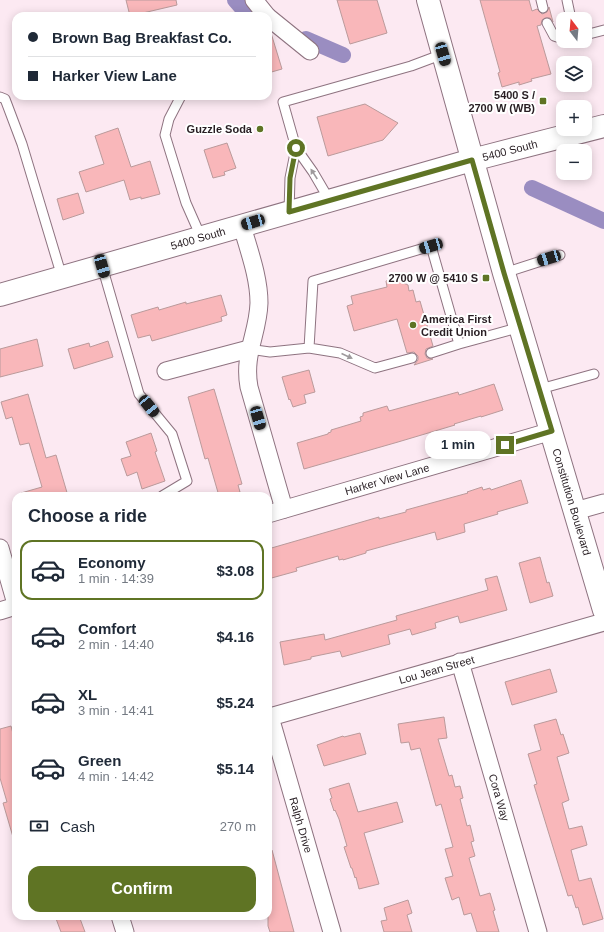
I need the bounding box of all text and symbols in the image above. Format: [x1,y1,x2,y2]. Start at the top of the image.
north arrow [556,12,592,48]
map controls [556,12,592,180]
text: Brown Bag Breakfast Co. [52,29,232,46]
car [434,41,452,67]
button: layers [556,56,592,92]
text: Harker View Lane [52,67,177,84]
place label: 5400 S / 2700 W (WB) [468,89,535,114]
marker: 5400 S / 2700 W (WB) [538,96,548,106]
button: + [556,100,592,136]
place label: Guzzle Soda [187,123,253,135]
marker: Guzzle Soda [255,124,265,134]
street label: 5400 South [481,137,539,163]
route start [287,139,305,157]
button: − [556,144,592,180]
one-way arrow [310,169,318,179]
car [240,213,266,231]
street label: 5400 South [169,225,227,252]
car [418,237,444,255]
car [536,249,562,267]
car [93,253,111,279]
place label: 2700 W @ 5410 S [388,272,478,284]
marker: 2700 W @ 5410 S [481,273,491,283]
place label: America First Credit Union [421,313,492,338]
marker: America First Credit Union [408,320,418,330]
one-way arrow [341,352,353,359]
car [137,393,161,419]
car [249,405,267,431]
callout: 1 min [425,431,491,459]
route end [496,436,514,454]
text: 1 min [441,437,475,452]
street label: Constitution Boulevard [550,447,593,557]
street label: Harker View Lane [343,461,431,497]
text: Choose a ride [28,506,147,526]
icon: car [30,552,66,588]
text: Economy [78,554,146,571]
text: $3.08 [216,562,254,579]
text: 1 min · 14:39 [78,571,154,586]
icon: car [30,618,66,654]
text: Comfort [78,620,136,637]
text: $4.16 [216,628,254,645]
text: 2 min · 14:40 [78,637,154,652]
street label: Lou Jean Street [398,653,476,686]
icon: car [30,684,66,720]
text: XL [78,686,97,703]
text: $5.24 [216,694,254,711]
text: 3 min · 14:41 [78,703,154,718]
icon: car [30,750,66,786]
text: Green [78,752,121,769]
text: $5.14 [216,760,254,777]
text: 4 min · 14:42 [78,769,154,784]
street label: Cora Way [487,772,512,823]
street label: Ralph Drive [287,796,315,854]
icon: cash [28,815,50,837]
text: Cash [60,818,95,835]
text: 270 m [220,819,256,834]
button: Confirm [28,866,256,912]

